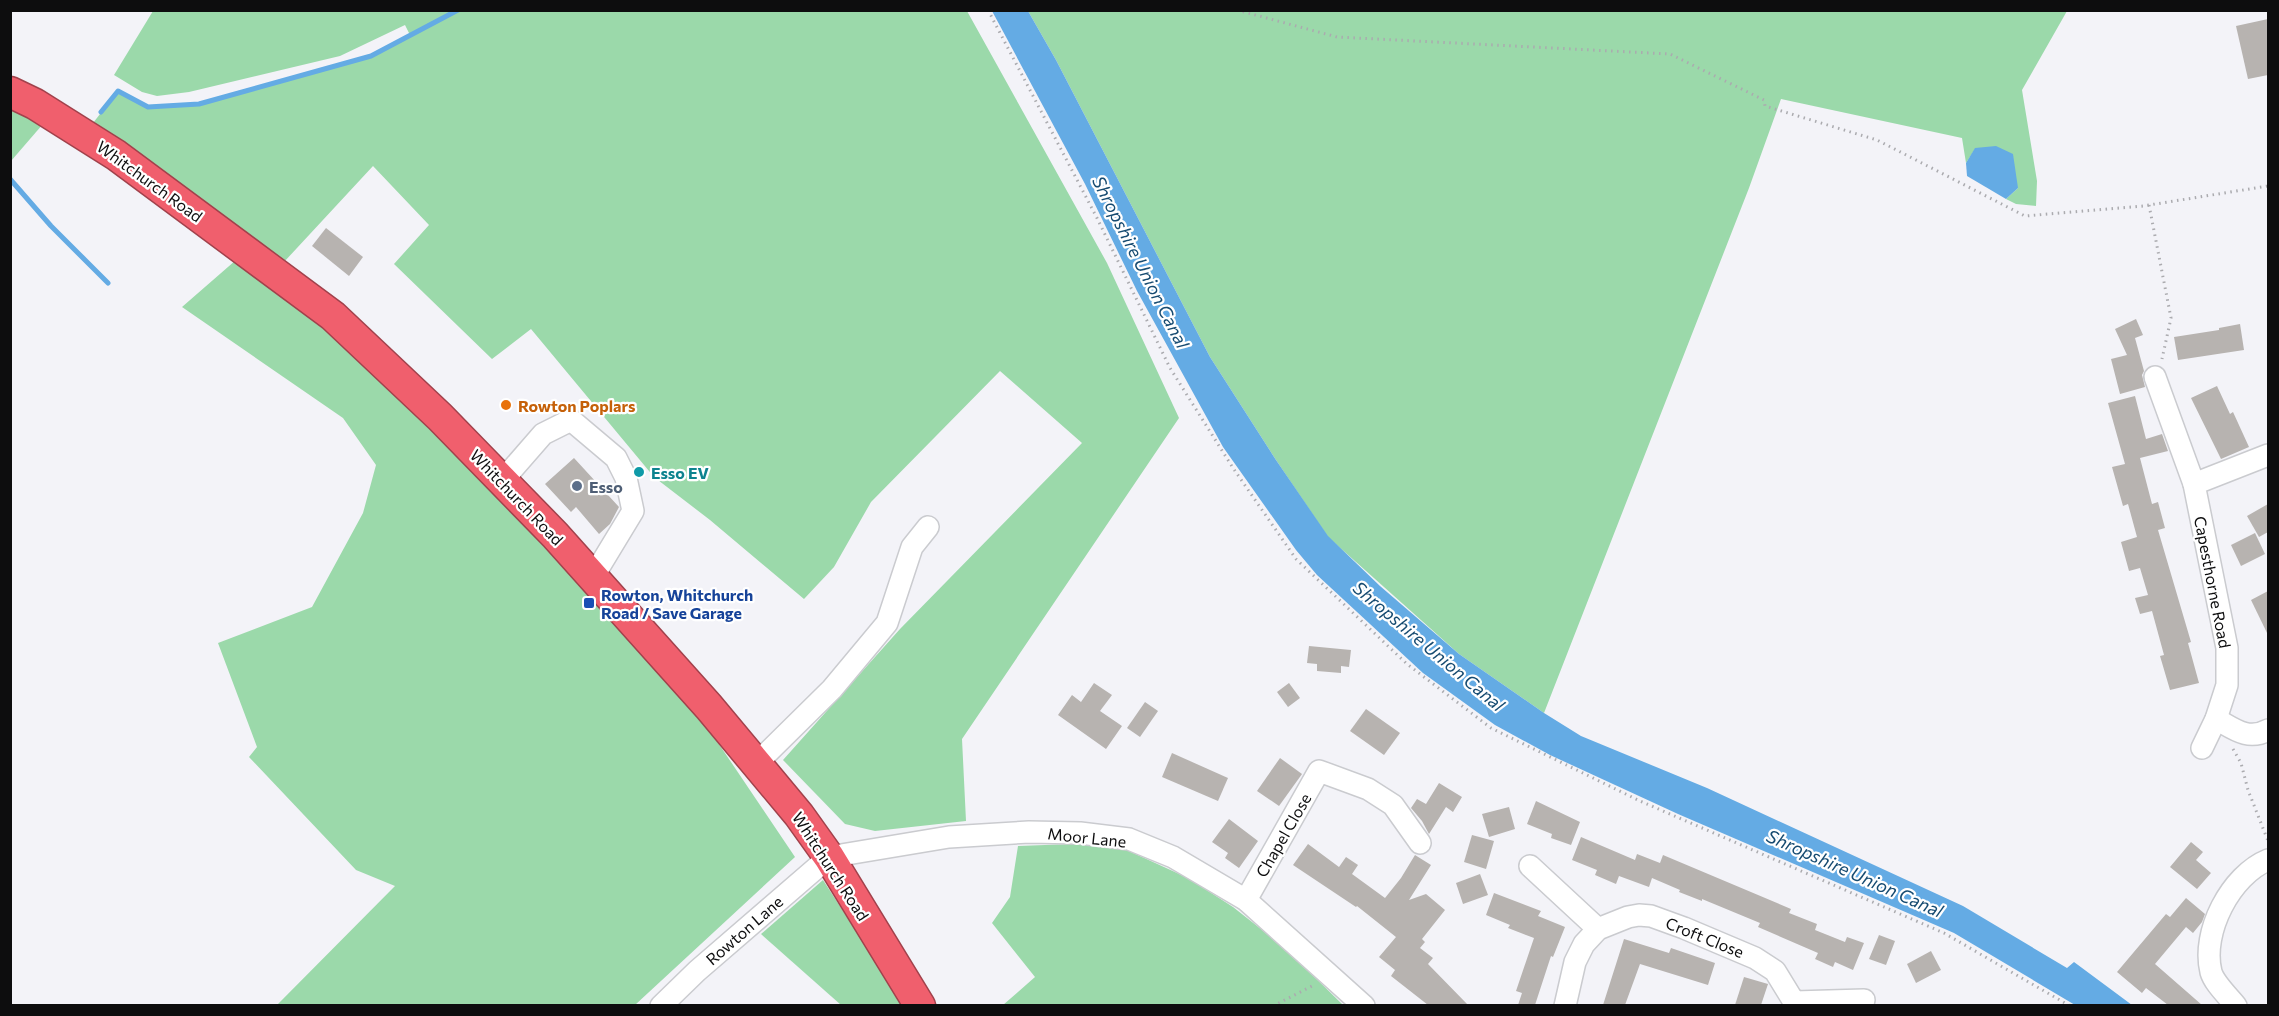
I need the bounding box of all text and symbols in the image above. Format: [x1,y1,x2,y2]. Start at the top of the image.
street label: Whitchurch Road [94,136,206,226]
water label: Shropshire Union Canal [1088,172,1194,352]
place label: Rowton Poplars [518,396,635,415]
marker: Rowton Poplars [499,398,513,412]
street label: Whitchurch Road [467,445,567,549]
place label: Esso EV [651,463,709,482]
marker: Esso EV [632,465,646,479]
place label: Esso [589,477,623,496]
marker: Esso [570,479,584,493]
street label: Capesthorne Road [2191,514,2235,650]
water label: Shropshire Union Canal [1349,576,1509,716]
place label: Rowton, Whitchurch Road / Save Garage [601,585,753,622]
marker: Rowton, Whitchurch Road / Save Garage [582,596,596,610]
street label: Chapel Close [1251,790,1315,880]
street label: Whitchurch Road [789,808,873,924]
street label: Moor Lane [1047,823,1127,851]
water label: Shropshire Union Canal [1763,824,1947,922]
street label: Rowton Lane [702,891,786,969]
street label: Croft Close [1663,913,1747,961]

